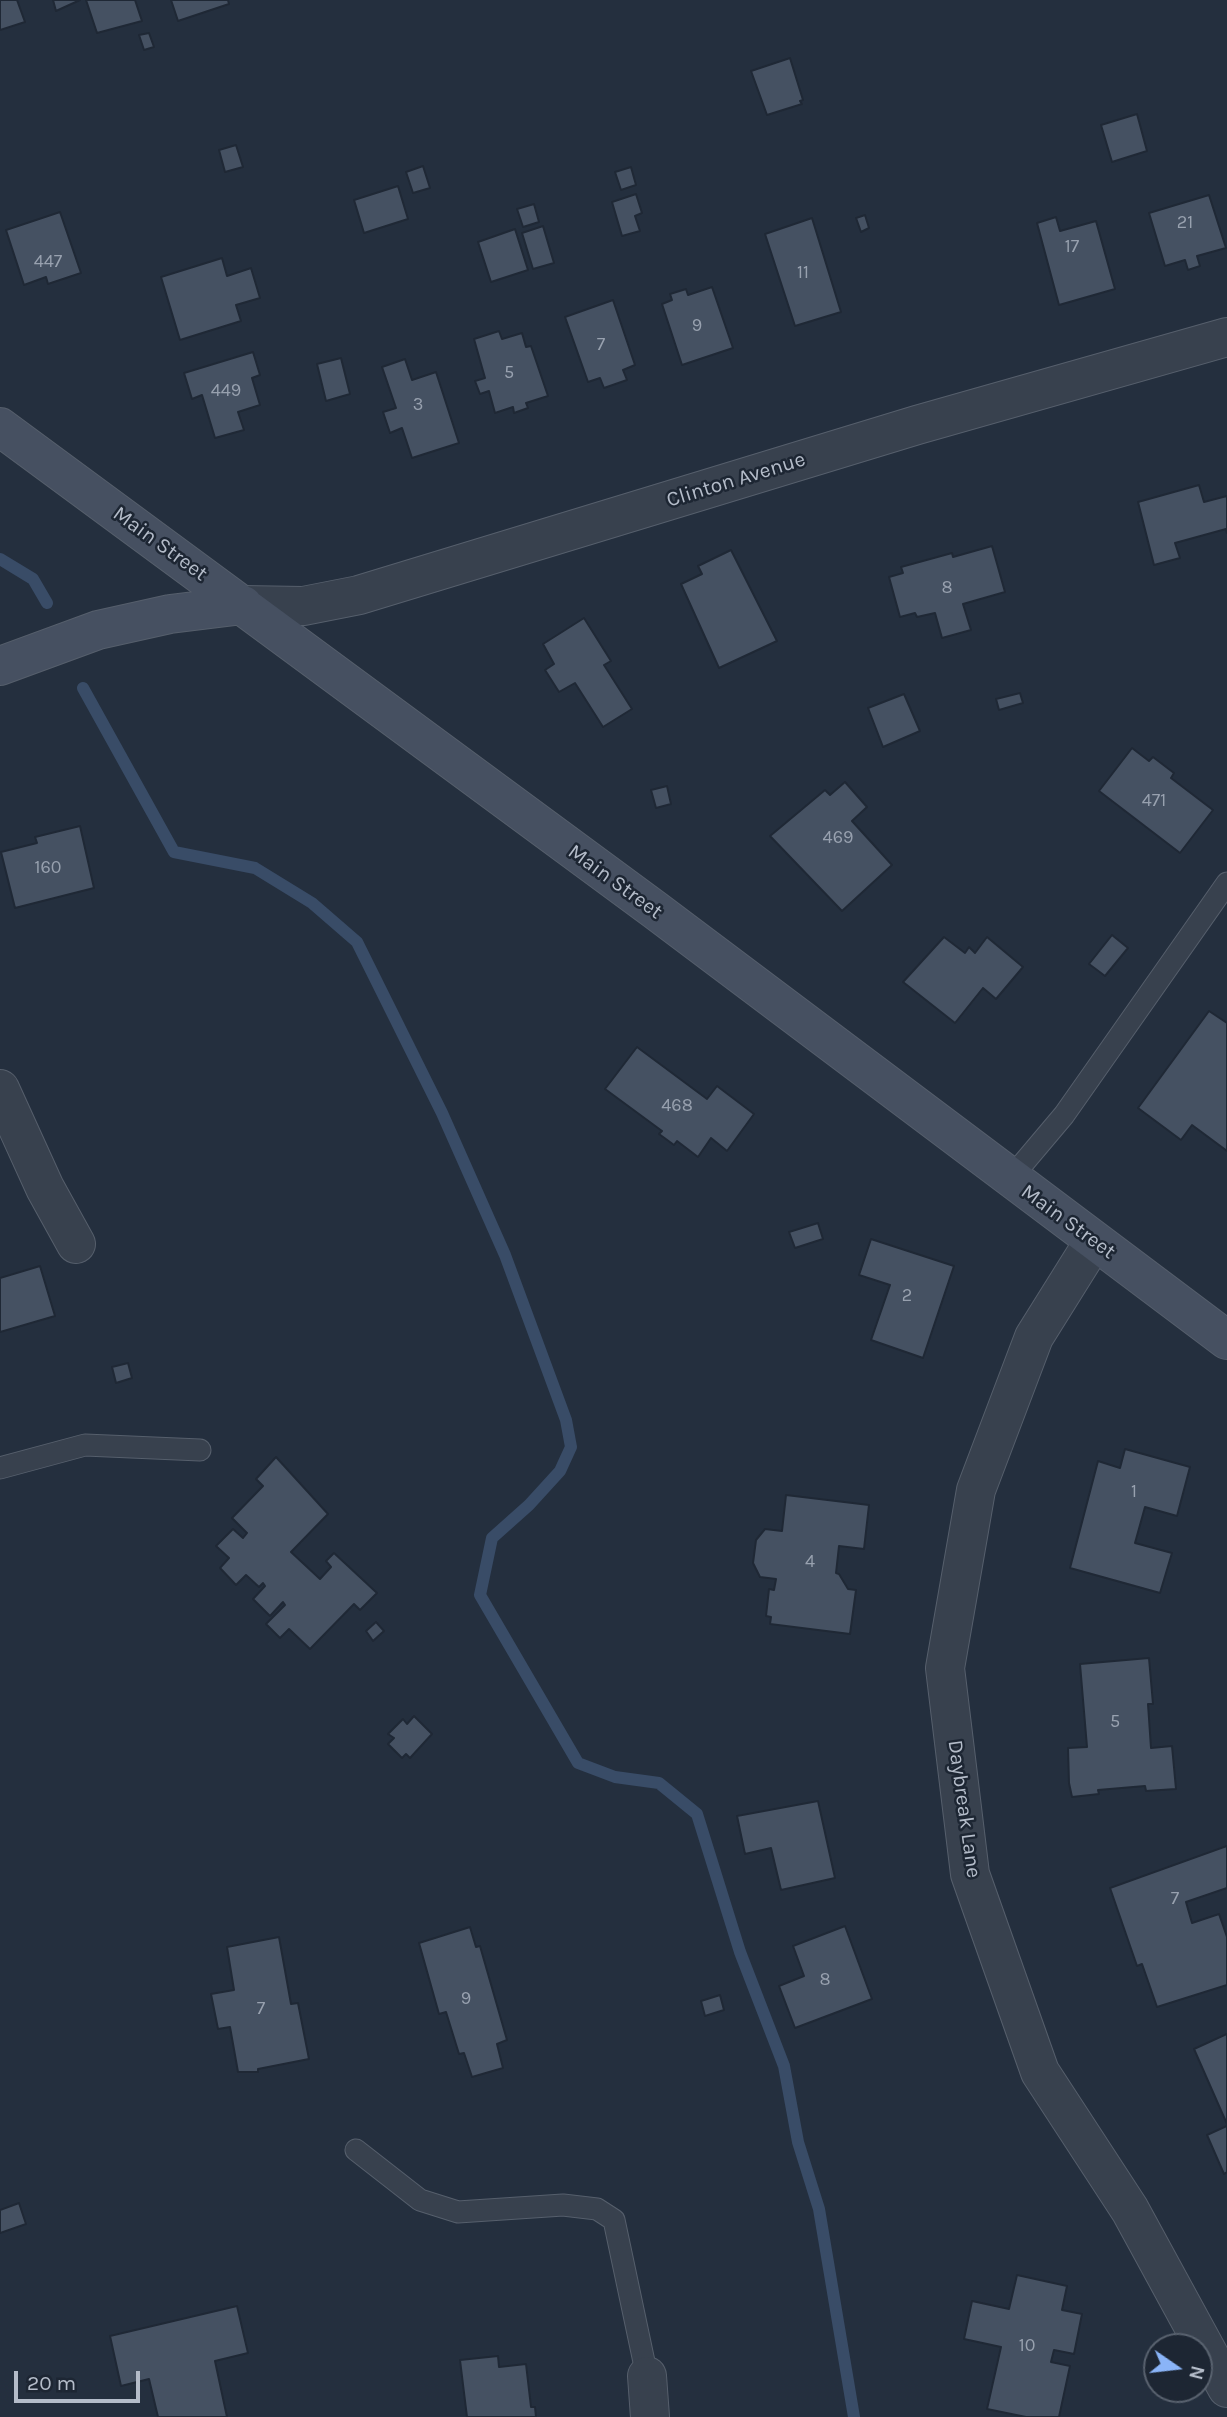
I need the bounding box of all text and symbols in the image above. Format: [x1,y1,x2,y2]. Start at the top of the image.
house number: 21 [1177,212,1193,234]
house number: 17 [1065,236,1079,258]
house number: 447 [34,251,62,273]
house number: 11 [797,262,809,284]
house number: 9 [692,315,702,337]
house number: 7 [597,334,605,356]
house number: 5 [504,362,514,384]
house number: 449 [211,380,241,402]
house number: 3 [413,394,423,416]
street label: Clinton Avenue [664,447,808,513]
street label: Main Street [108,501,212,587]
house number: 8 [941,577,953,599]
house number: 471 [1142,790,1166,812]
house number: 469 [823,827,853,849]
street label: Main Street [563,839,667,925]
house number: 160 [35,857,61,879]
house number: 468 [661,1095,693,1117]
street label: Main Street [1016,1179,1120,1265]
house number: 2 [902,1285,912,1307]
house number: 1 [1131,1481,1137,1503]
house number: 4 [805,1551,815,1573]
house number: 5 [1110,1711,1120,1733]
street label: Daybreak Lane [942,1738,986,1880]
house number: 7 [1171,1888,1179,1910]
house number: 8 [819,1969,831,1991]
house number: 9 [461,1988,471,2010]
house number: 7 [257,1998,265,2020]
north arrow [1143,2333,1213,2403]
house number: 10 [1019,2335,1035,2357]
scale bar [18,2358,144,2402]
text: N [1184,2363,1209,2382]
text: 20 m [27,2371,76,2395]

